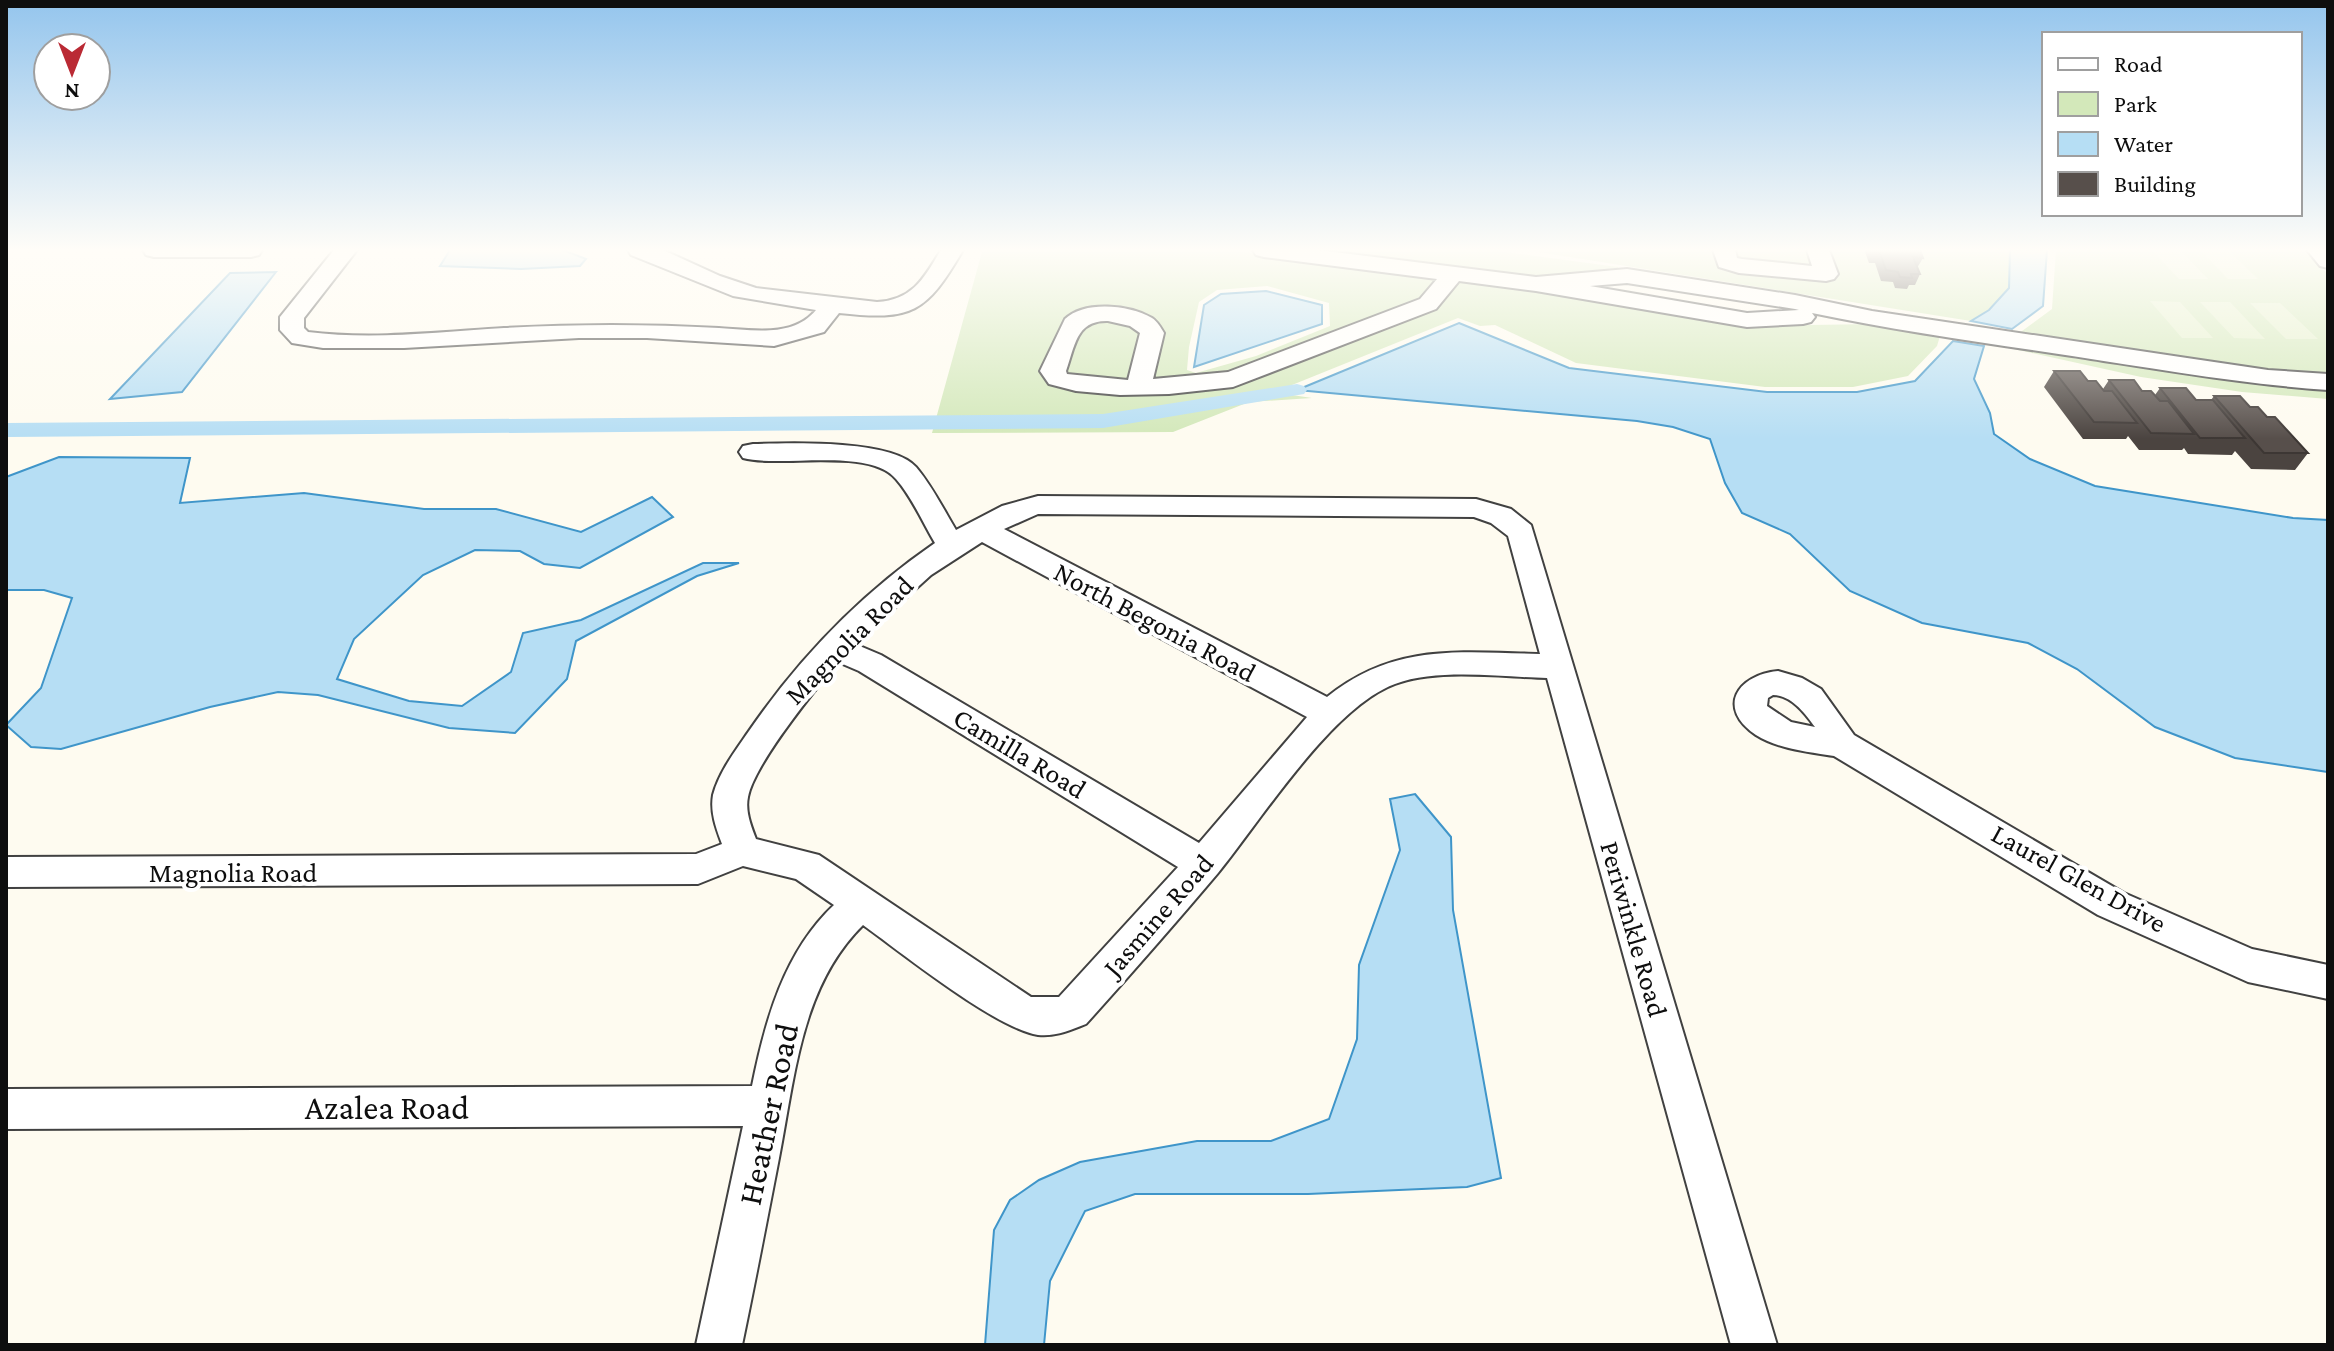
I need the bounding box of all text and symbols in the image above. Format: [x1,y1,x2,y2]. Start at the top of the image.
north arrow [32,32,112,112]
legend [2042,32,2302,216]
text: Road [2114,50,2163,77]
text: N [65,79,80,104]
text: Park [2114,90,2157,117]
text: Water [2114,130,2173,157]
text: Building [2114,170,2196,197]
street label: North Begonia Road [1049,556,1261,688]
street label: Magnolia Road [779,569,920,710]
street label: Camilla Road [948,701,1092,805]
street label: Laurel Glen Drive [1986,817,2172,939]
street label: Periwinkle Road [1594,838,1674,1021]
street label: Jasmine Road [1095,847,1220,985]
street label: Magnolia Road [149,857,317,888]
street label: Heather Road [731,1020,805,1208]
street label: Azalea Road [305,1089,469,1126]

